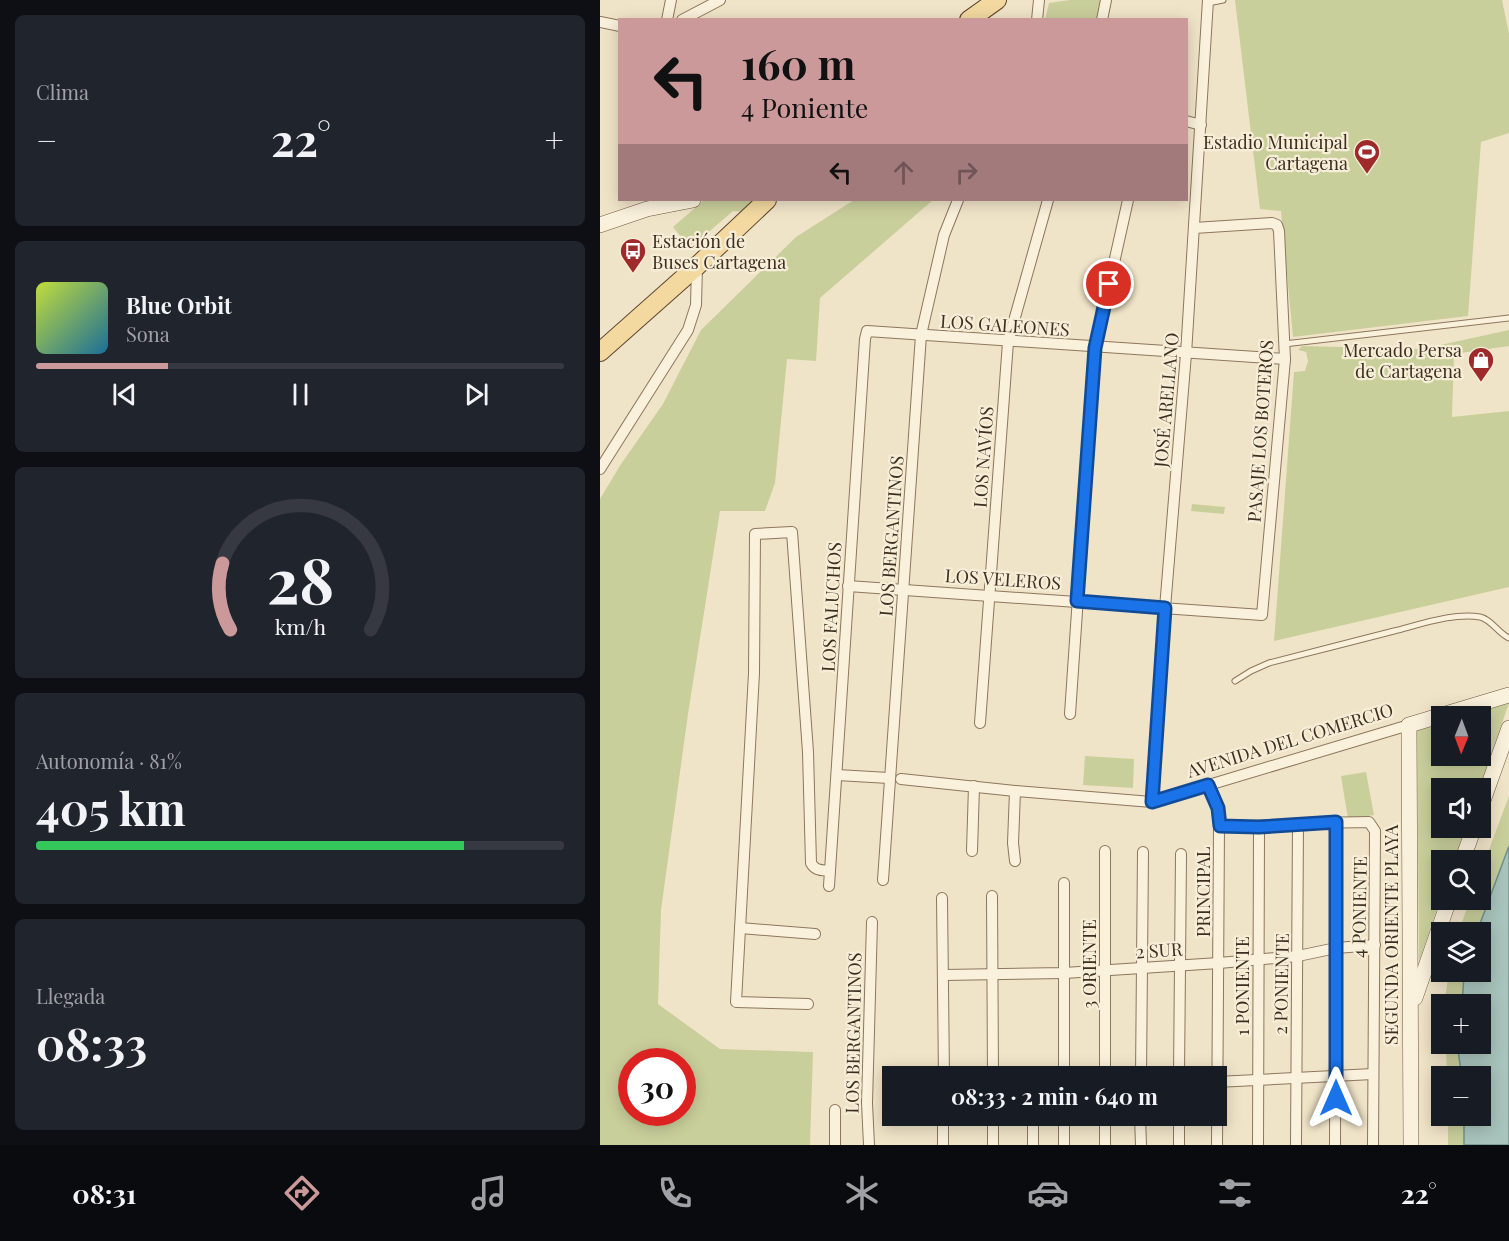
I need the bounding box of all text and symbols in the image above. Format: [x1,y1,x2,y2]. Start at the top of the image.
text: 160 m [741,35,856,91]
icon: left [642,42,720,120]
text: Clima [36,78,89,105]
text: 4 Poniente [741,89,868,125]
text: 22° [271,108,331,168]
text: − [36,117,57,161]
text: + [545,117,564,161]
place label: Estadio Municipal Cartagena [1203,130,1348,175]
sports icon: Estadio Municipal Cartagena [1352,137,1382,175]
icon: left [824,156,857,189]
icon: ahead [887,156,920,189]
icon: right [950,156,983,189]
place label: Estación de Buses Cartagena [652,229,786,274]
bus stop icon: Estación de Buses Cartagena [618,236,648,274]
pin [1083,258,1134,309]
icon: arrive [1092,267,1125,300]
text: Blue Orbit [126,290,232,320]
street label: LOS GALEONES [939,308,1071,342]
text: Sona [126,320,170,347]
street label: JOSÉ ARELLANO [1148,332,1184,469]
place label: Mercado Persa de Cartagena [1343,338,1462,383]
street label: PASAJE LOS BOTEROS [1242,339,1278,523]
shop icon: Mercado Persa de Cartagena [1466,345,1496,383]
icon: previous [108,378,141,411]
icon: pause [284,378,317,411]
icon: next [460,378,493,411]
street label: LOS NAVÍOS [967,406,999,508]
street label: LOS BERGANTINOS [873,455,909,617]
text: 28 [266,536,334,620]
street label: LOS FALUCHOS [816,541,846,673]
street label: LOS VELEROS [944,563,1062,595]
text: km/h [274,612,326,640]
street label: AVENIDA DEL COMERCIO [1183,697,1396,783]
north arrow [1431,706,1491,766]
map controls [1431,706,1491,1126]
text: Autonomía · 81% [36,747,182,774]
text: 405 km [36,777,186,837]
button: sound [1431,778,1491,838]
street label: SEGUNDA ORIENTE PLAYA [1379,824,1403,1045]
street label: PRINCIPAL [1191,846,1215,937]
button: search [1431,850,1491,910]
street label: 4 PONIENTE [1346,856,1372,958]
street label: 3 ORIENTE [1077,919,1101,1009]
button: layers [1431,922,1491,982]
street label: 2 PONIENTE [1268,933,1294,1035]
street label: 2 SUR [1135,936,1183,964]
street label: 1 PONIENTE [1230,936,1254,1036]
street label: LOS BERGANTINOS [840,952,866,1114]
text: Llegada [36,982,105,1009]
button: + [1431,994,1491,1054]
text: 08:33 [36,1012,147,1072]
speed limit sign: 30 [618,1048,696,1126]
position arrow [1304,1066,1368,1130]
button: − [1431,1066,1491,1126]
text: 08:33 · 2 min · 640 m [951,1081,1158,1111]
icon: directions [281,1172,323,1214]
icon: music [468,1172,510,1214]
icon: phone [654,1172,696,1214]
icon: climate [841,1172,883,1214]
icon: car [1027,1172,1069,1214]
icon: filters [1214,1172,1256,1214]
text: 08:31 [72,1175,136,1211]
text: 22° [1401,1175,1437,1211]

